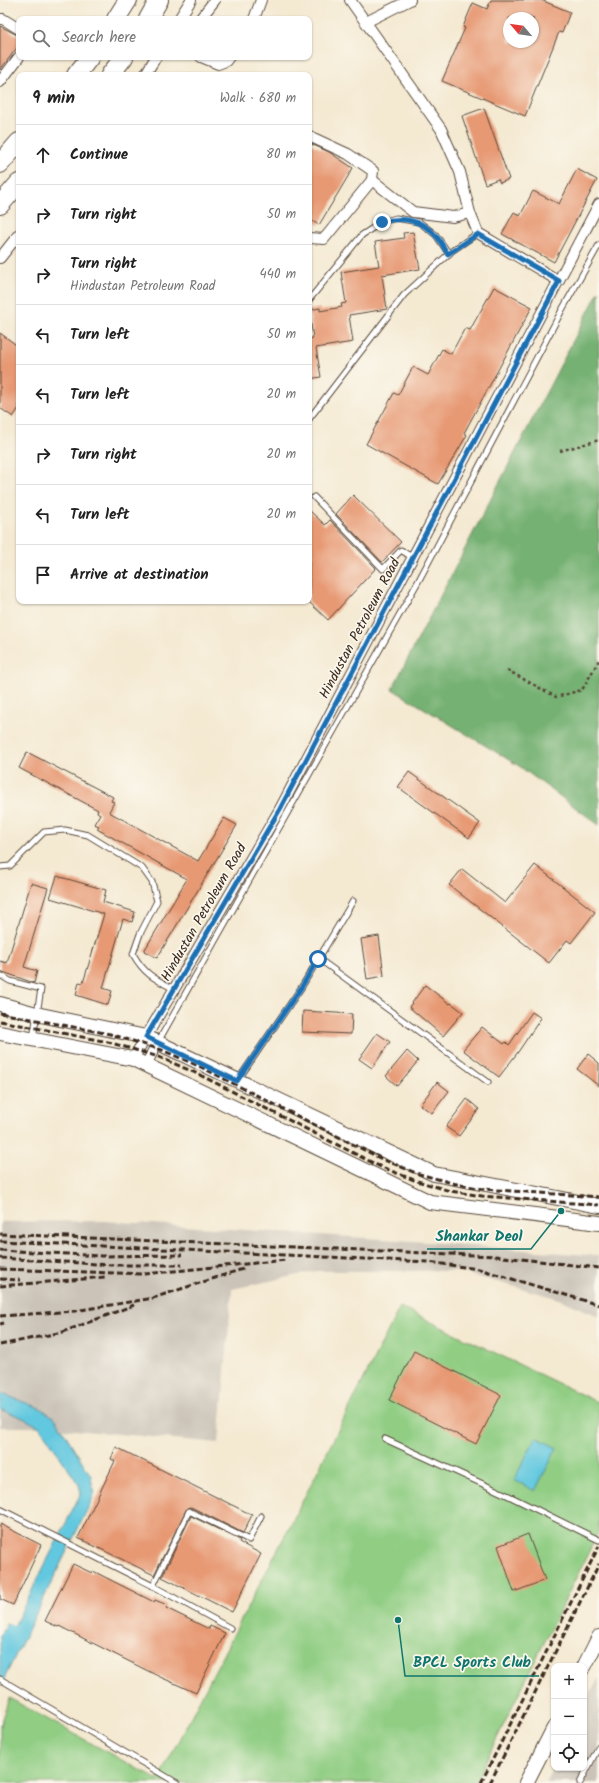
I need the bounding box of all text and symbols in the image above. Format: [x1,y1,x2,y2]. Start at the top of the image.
north arrow [503,12,539,48]
search box [16,16,312,60]
text: Search here [62,26,136,50]
icon: search [30,27,52,49]
text: 9 min [32,85,75,112]
text: Walk · 680 m [220,88,296,109]
text: Continue [70,143,128,167]
icon: ahead [32,144,54,166]
text: 80 m [266,144,296,165]
text: Turn right [70,203,137,227]
icon: right [32,204,54,226]
text: 50 m [267,204,296,225]
route end [373,213,391,231]
text: Turn right [70,252,137,276]
icon: right [32,264,54,286]
text: 440 m [260,264,296,285]
text: Hindustan Petroleum Road [70,276,215,297]
text: Turn left [70,323,130,347]
icon: left [32,324,54,346]
text: 50 m [267,324,296,345]
text: Turn left [70,383,130,407]
icon: left [32,384,54,406]
text: 20 m [266,384,296,405]
text: Turn right [70,443,137,467]
icon: right [32,444,54,466]
text: 20 m [266,444,296,465]
text: Turn left [70,503,130,527]
icon: left [32,504,54,526]
text: 20 m [266,504,296,525]
street label: Hindustan Petroleum Road [313,553,407,703]
text: Arrive at destination [70,563,209,587]
icon: arrive [32,564,54,586]
street label: Hindustan Petroleum Road [155,838,253,986]
route start [309,950,327,968]
callout: Shankar Deol [427,1222,531,1249]
text: Shankar Deol [435,1225,523,1249]
callout: BPCL Sports Club [405,1649,539,1676]
text: BPCL Sports Club [413,1651,532,1675]
map controls [551,1663,587,1771]
button: + [551,1663,587,1699]
button: − [551,1699,587,1735]
button: locate [551,1735,587,1771]

